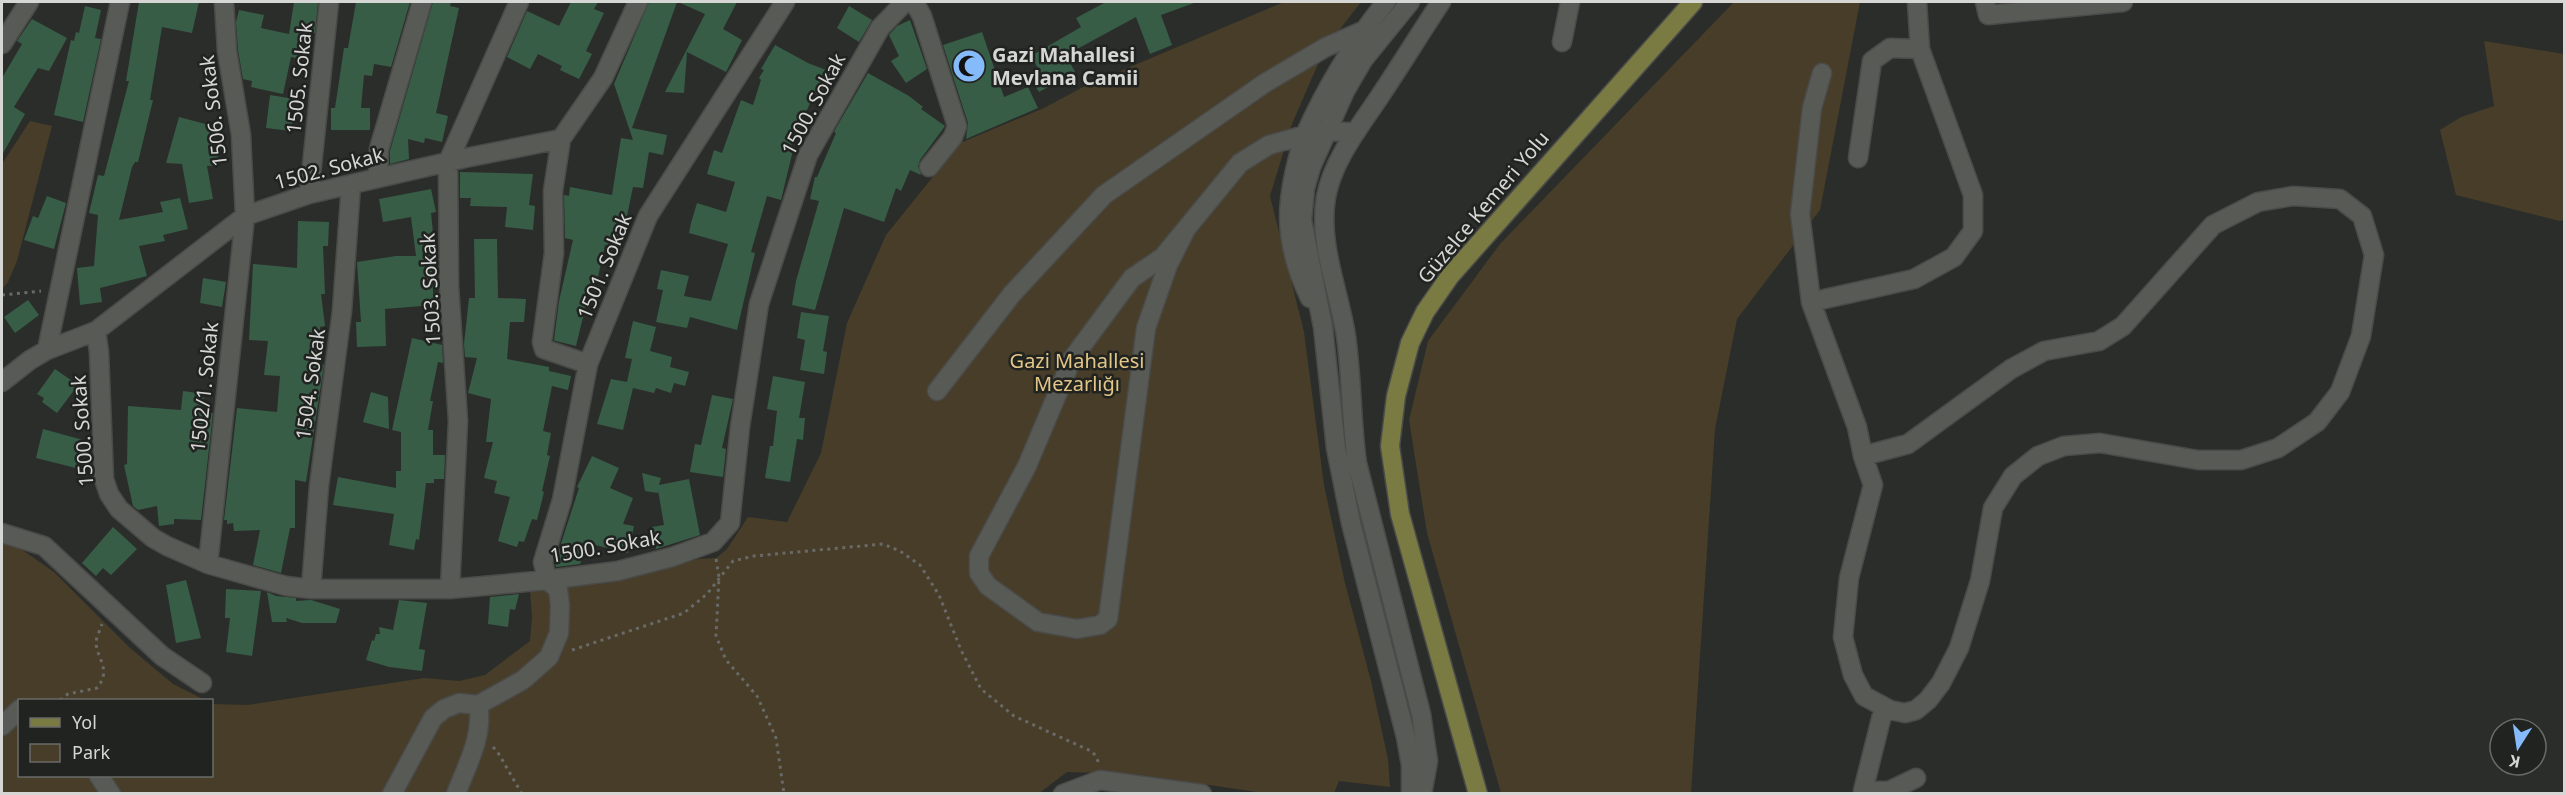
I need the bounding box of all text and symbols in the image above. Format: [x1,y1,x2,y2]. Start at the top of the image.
street label: 1505. Sokak [280,21,318,135]
place label: Gazi Mahallesi Mevlana Camii [992,41,1138,91]
street label: 1500. Sokak [775,48,851,160]
mosque icon: Gazi Mahallesi Mevlana Camii [951,48,987,84]
street label: 1506. Sokak [193,53,233,168]
street label: Güzelce Kemeri Yolu [1411,125,1555,289]
street label: 1502. Sokak [271,140,387,196]
street label: 1501. Sokak [571,209,638,323]
street label: 1503. Sokak [414,232,446,346]
street label: 1502/1. Sokak [184,320,224,453]
street label: 1504. Sokak [289,326,331,441]
park label: Gazi Mahallesi Mezarlığı [1010,347,1144,397]
street label: 1500. Sokak [65,374,99,488]
street label: 1500. Sokak [548,523,663,569]
legend [18,699,213,777]
text: Yol [72,710,97,734]
north arrow [2488,717,2548,777]
text: Park [72,740,110,764]
text: K [2507,750,2522,774]

